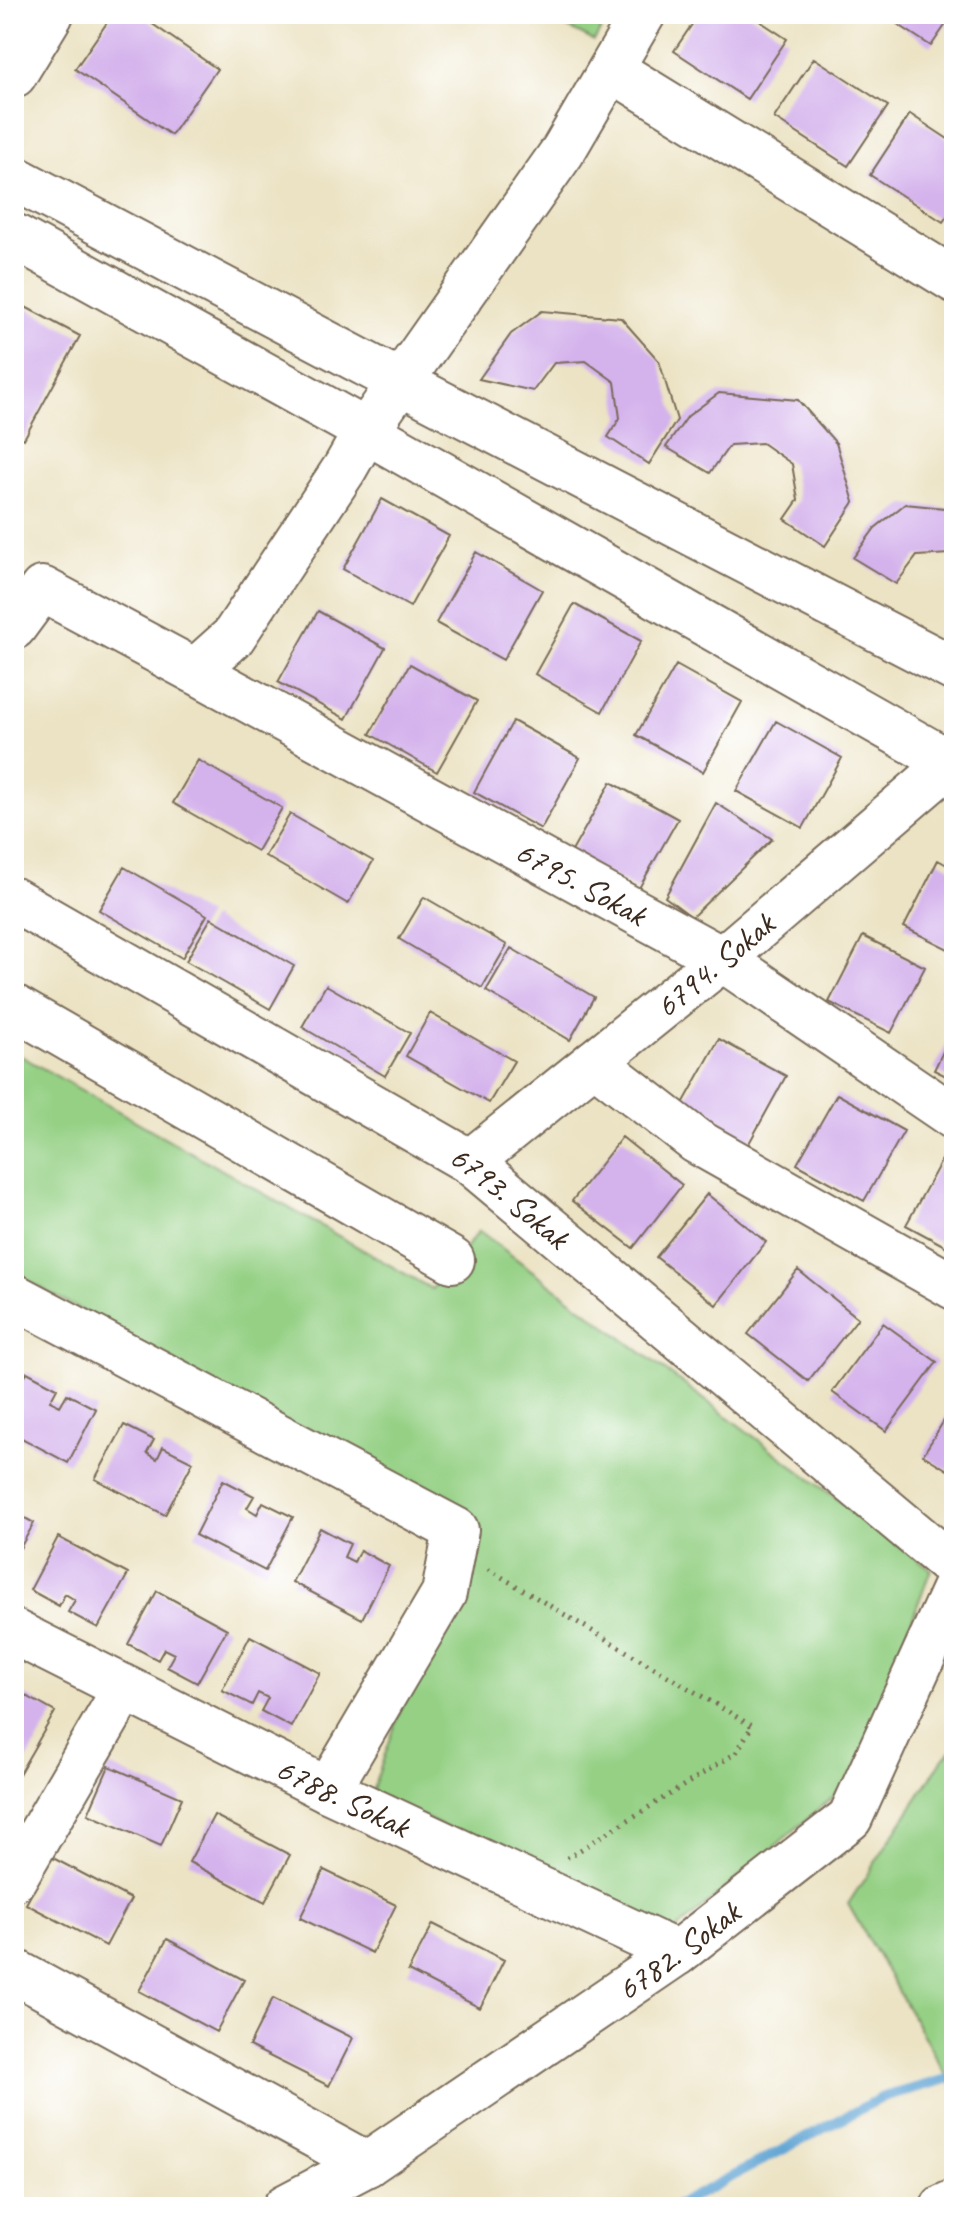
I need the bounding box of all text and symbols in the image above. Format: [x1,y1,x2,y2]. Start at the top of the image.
street label: 6795. Sokak [508,829,656,936]
street label: 6794. Sokak [645,901,785,1027]
street label: 6793. Sokak [443,1134,581,1259]
street label: 6788. Sokak [269,1746,419,1848]
street label: 6782. Sokak [608,1889,750,2010]

